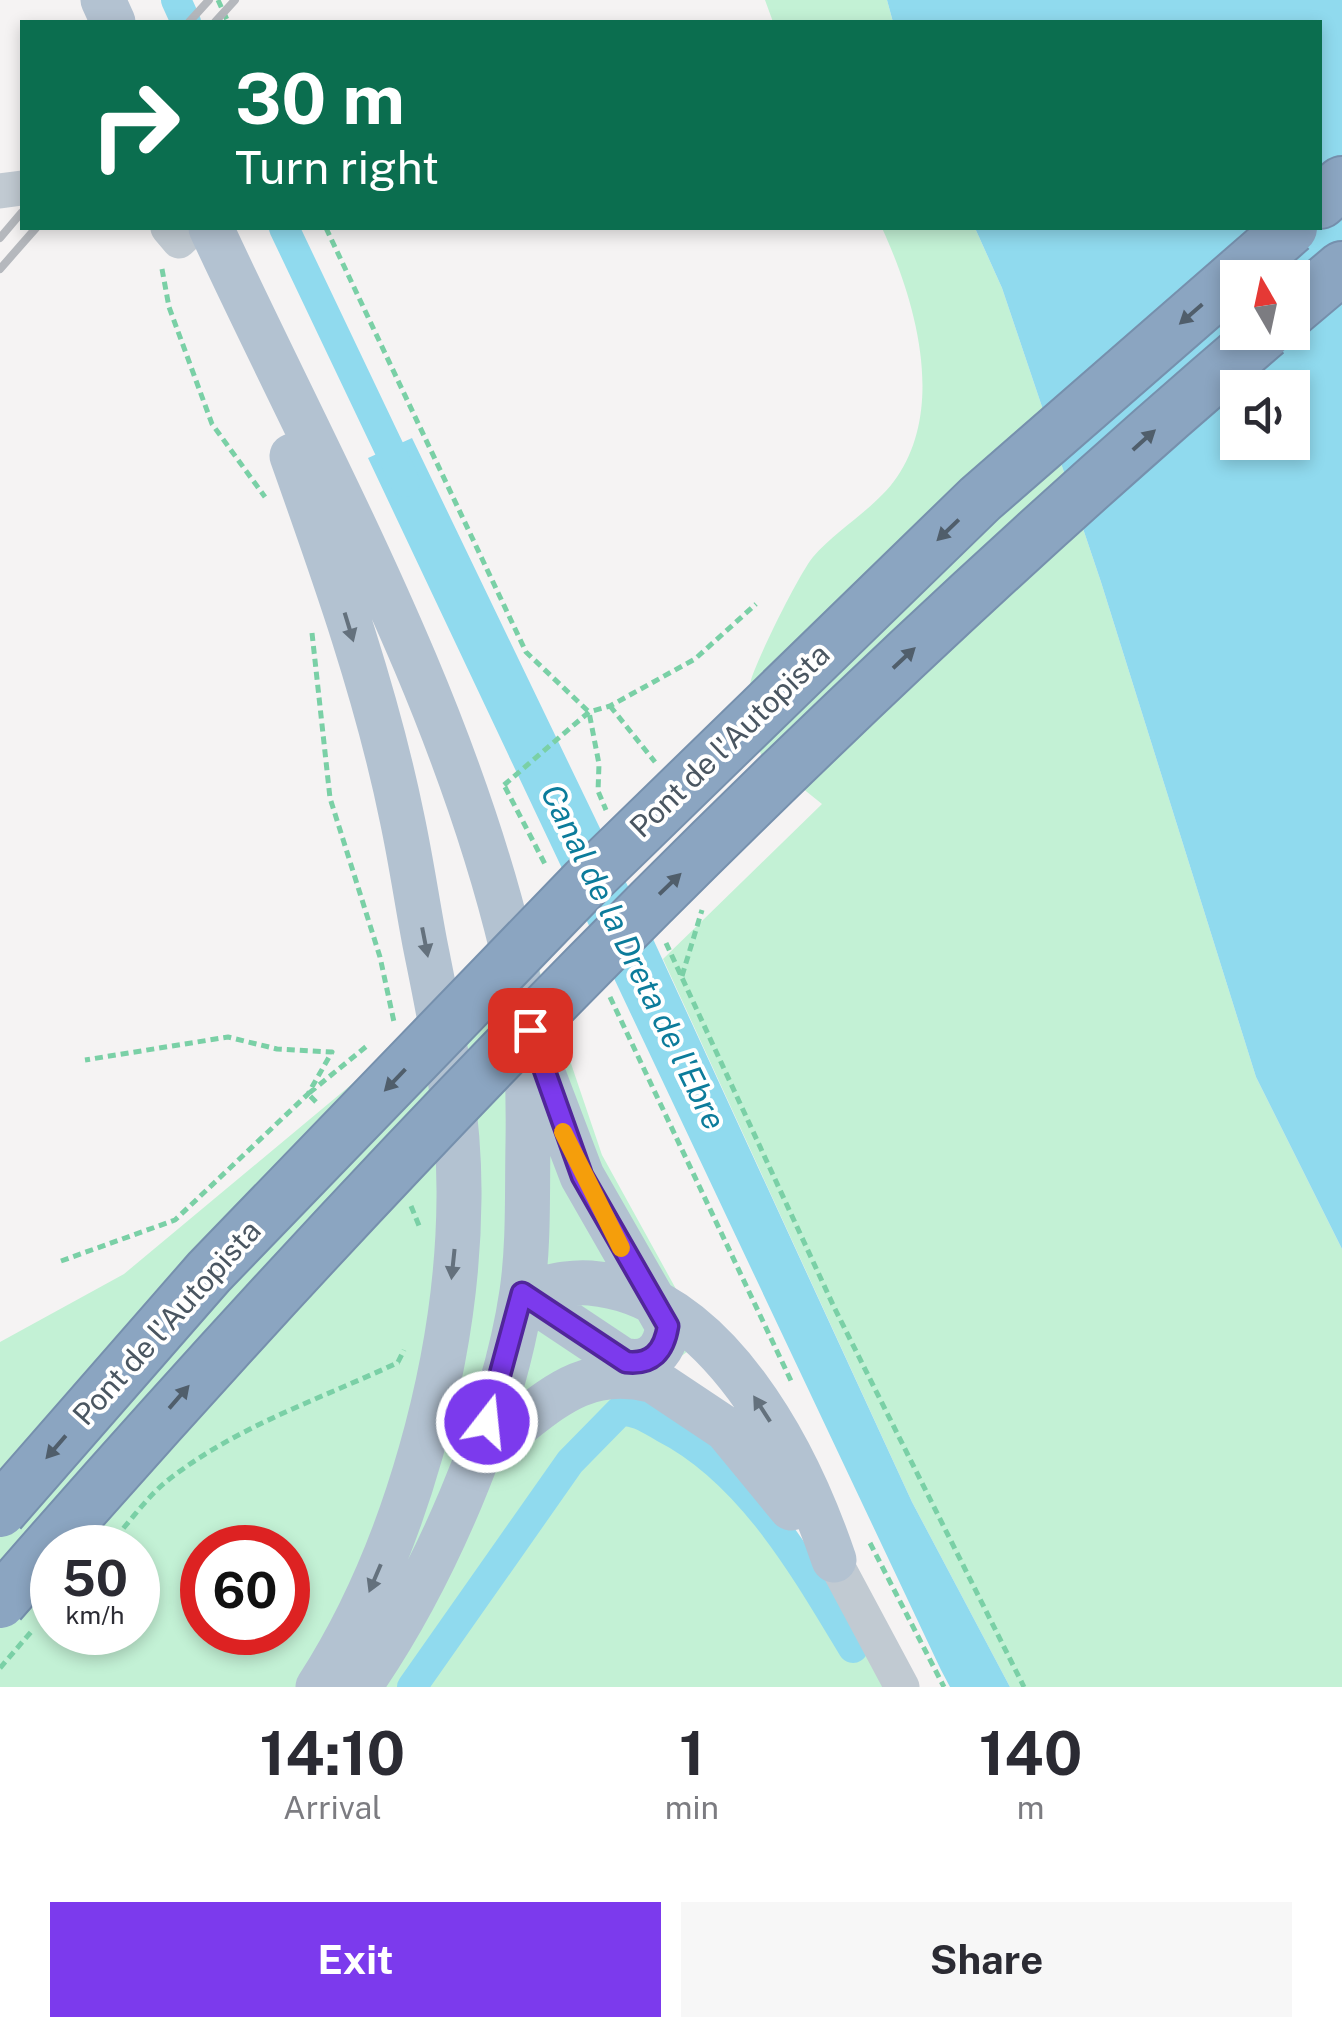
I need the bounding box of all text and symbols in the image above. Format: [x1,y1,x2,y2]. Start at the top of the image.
text: 30 m [235,57,405,140]
icon: right [70,60,200,190]
text: Turn right [235,141,439,194]
north arrow [1220,260,1310,350]
map controls [1220,260,1310,460]
one-way arrow [1179,303,1204,325]
button: sound [1220,370,1310,460]
one-way arrow [1131,429,1156,451]
one-way arrow [936,517,960,541]
one-way arrow [342,612,357,642]
street label: Pont de l'Autopista [622,636,836,845]
one-way arrow [891,647,915,670]
water label: Canal de la Dreta de l'Ebre [534,778,733,1135]
one-way arrow [657,873,681,896]
one-way arrow [418,927,433,958]
pin [488,988,573,1073]
icon: arrive [503,1003,558,1058]
one-way arrow [384,1068,407,1092]
street label: Pont de l'Autopista [65,1212,268,1432]
one-way arrow [445,1249,461,1280]
position arrow [435,1370,539,1474]
one-way arrow [167,1385,189,1410]
one-way arrow [753,1396,771,1423]
one-way arrow [45,1434,67,1459]
speed limit sign: 60 [180,1525,310,1655]
text: 50 [62,1548,128,1607]
one-way arrow [366,1563,382,1593]
text: km/h [66,1600,124,1630]
text: 14:10 [260,1718,405,1789]
text: 1 [679,1718,705,1789]
text: 140 [979,1718,1082,1789]
text: Arrival [283,1789,382,1826]
text: min [665,1789,719,1826]
text: m [1017,1789,1044,1826]
button: Exit [50,1902,661,2017]
button: Share [681,1902,1292,2017]

